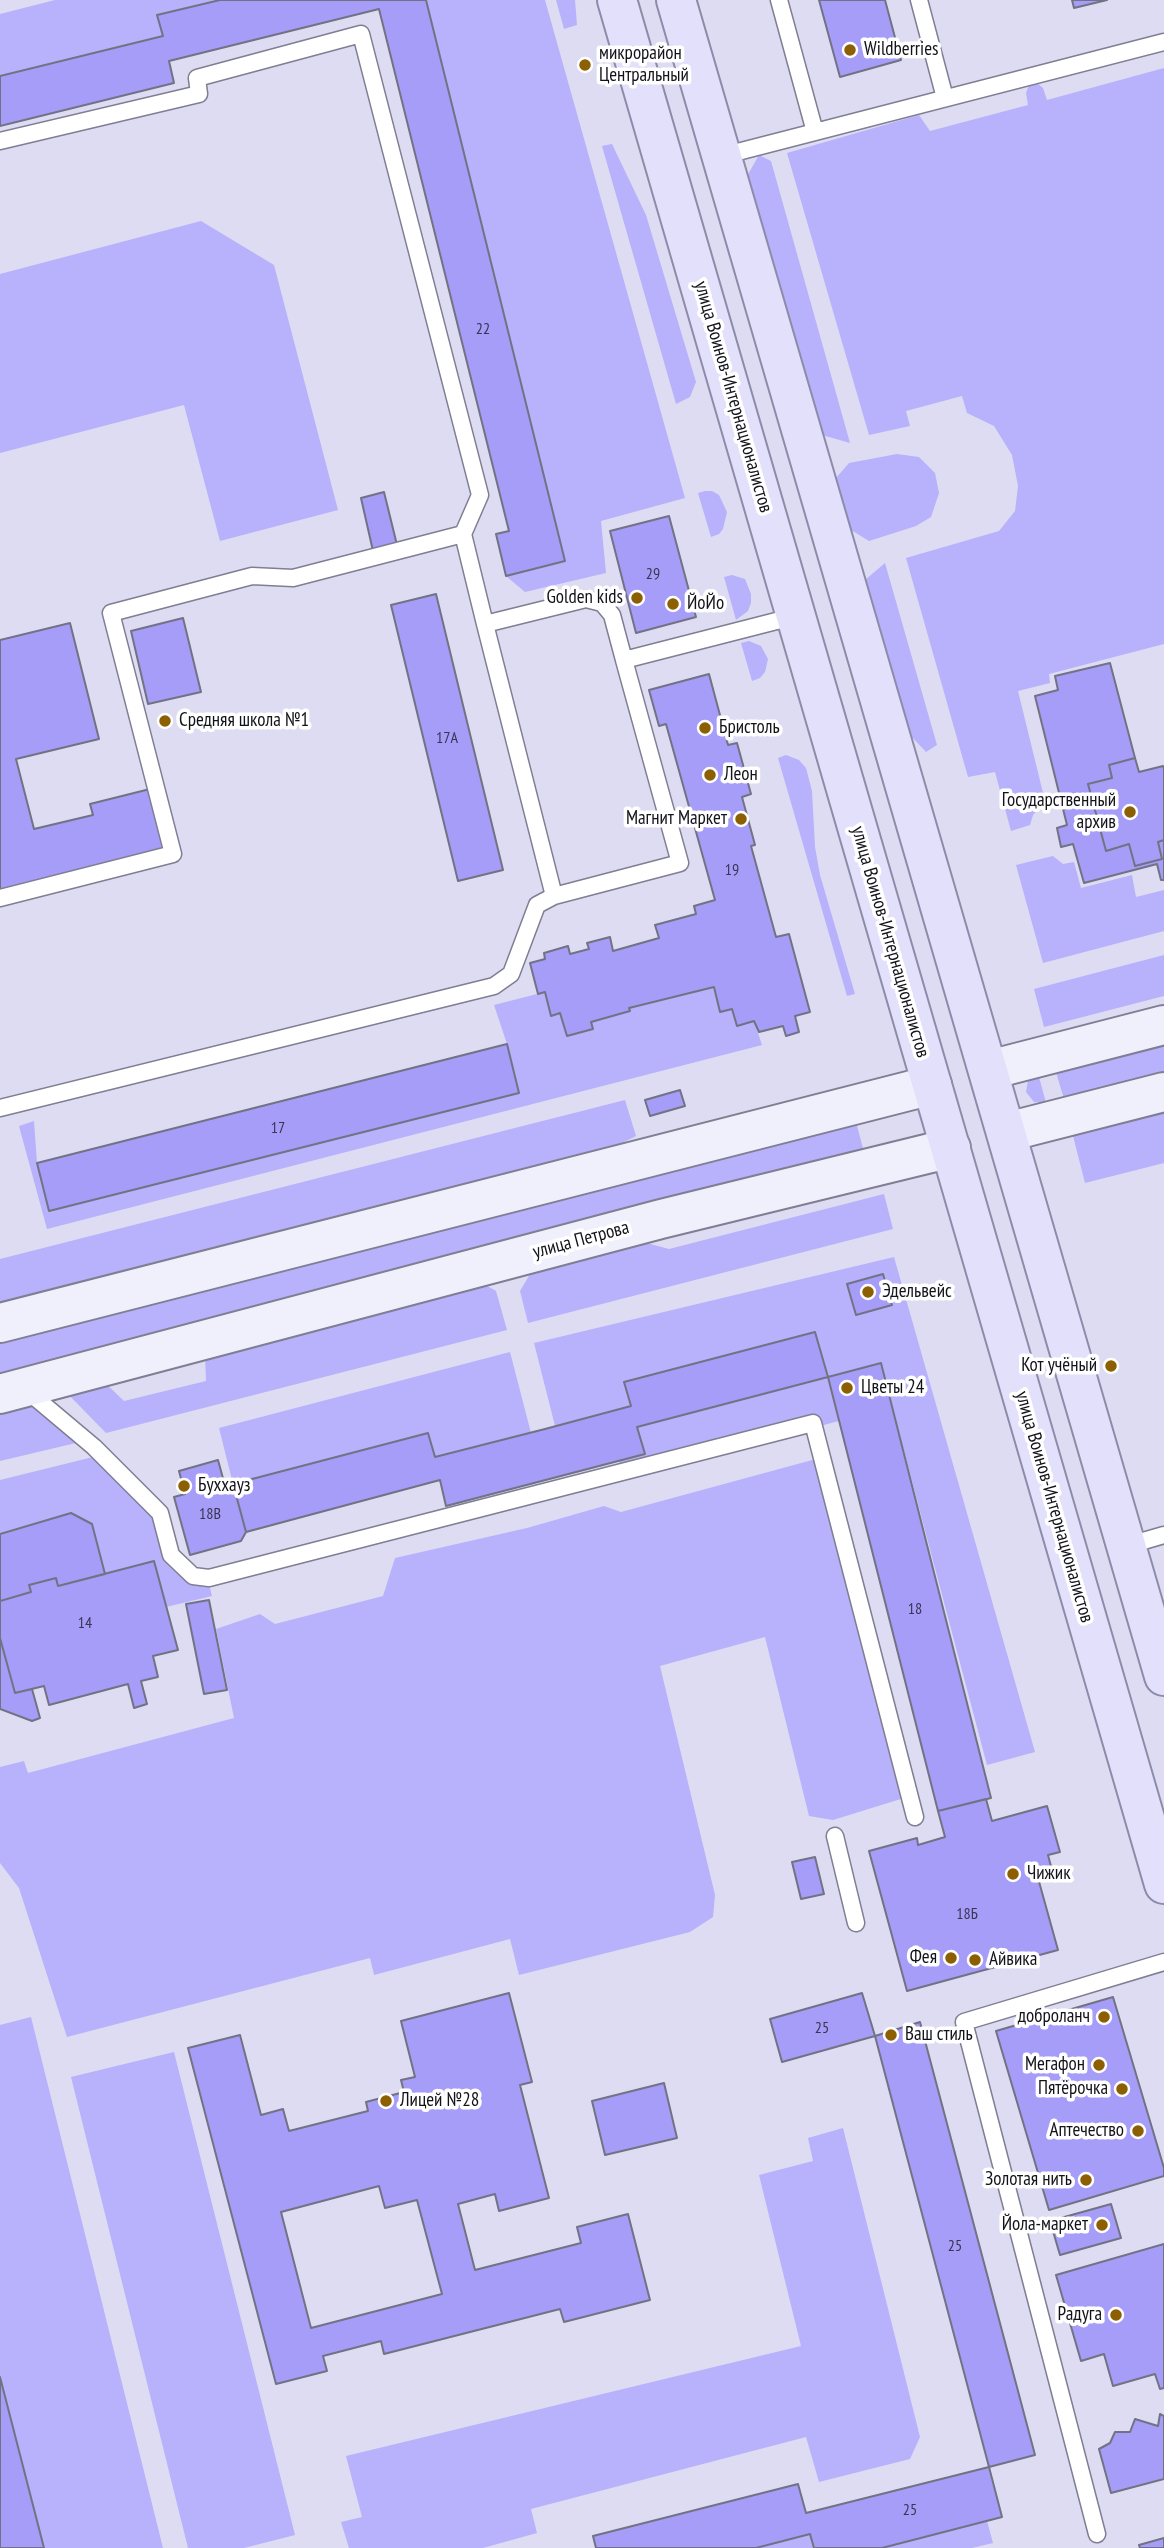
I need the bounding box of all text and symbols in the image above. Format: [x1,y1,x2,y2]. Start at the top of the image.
place label: Wildberries [864,39,938,61]
marker: Wildberries [842,42,858,58]
place label: микрорайон Центральный [599,43,689,87]
marker: микрорайон Центральный [577,57,593,73]
street label: улица Воинов-Интернационалистов [689,279,777,515]
house number: 22 [476,319,490,339]
house number: 29 [646,564,660,584]
place label: Golden kids [546,587,623,609]
marker: Golden kids [629,590,645,606]
place label: ЙоЙо [687,593,724,615]
marker: ЙоЙо [665,596,681,612]
place label: Средняя школа №1 [179,710,309,732]
marker: Средняя школа №1 [157,713,173,729]
place label: Бристоль [719,717,780,739]
marker: Бристоль [697,720,713,736]
house number: 17А [436,728,458,748]
place label: Леон [724,764,758,786]
marker: Леон [702,767,718,783]
place label: Государственный архив [1002,790,1116,834]
marker: Государственный архив [1122,804,1138,820]
place label: Магнит Маркет [626,808,727,830]
marker: Магнит Маркет [733,811,749,827]
street label: улица Воинов-Интернационалистов [846,824,934,1060]
house number: 19 [725,860,739,880]
house number: 17 [271,1118,285,1138]
street label: улица Петрова [530,1216,632,1264]
place label: Эдельвейс [882,1281,952,1303]
marker: Эдельвейс [860,1284,876,1300]
place label: Кот учёный [1021,1355,1097,1377]
marker: Кот учёный [1103,1358,1119,1374]
place label: Цветы 24 [861,1377,924,1399]
marker: Цветы 24 [839,1380,855,1396]
street label: улица Воинов-Интернационалистов [1010,1389,1098,1625]
place label: Буххауз [198,1475,250,1497]
marker: Буххауз [176,1478,192,1494]
house number: 18В [199,1504,221,1524]
house number: 18 [908,1599,922,1619]
house number: 14 [78,1613,92,1633]
place label: Чижик [1027,1863,1070,1885]
marker: Чижик [1005,1866,1021,1882]
house number: 18Б [956,1904,978,1924]
place label: Фея [910,1947,937,1969]
place label: Айвика [989,1949,1037,1971]
marker: Фея [943,1950,959,1966]
marker: Айвика [967,1952,983,1968]
place label: доброланч [1018,2006,1090,2028]
marker: доброланч [1096,2009,1112,2025]
house number: 25 [815,2018,829,2038]
place label: Ваш стиль [905,2024,973,2046]
marker: Ваш стиль [883,2027,899,2043]
place label: Мегафон [1025,2054,1085,2076]
marker: Мегафон [1091,2057,1107,2073]
place label: Пятёрочка [1038,2078,1108,2100]
marker: Пятёрочка [1114,2081,1130,2097]
place label: Лицей №28 [400,2090,479,2112]
marker: Лицей №28 [378,2093,394,2109]
place label: Аптечество [1049,2120,1124,2142]
marker: Аптечество [1130,2123,1146,2139]
place label: Золотая нить [985,2169,1072,2191]
marker: Золотая нить [1078,2172,1094,2188]
place label: Йола-маркет [1002,2214,1088,2236]
marker: Йола-маркет [1094,2217,1110,2233]
house number: 25 [948,2236,962,2256]
place label: Радуга [1058,2304,1102,2326]
marker: Радуга [1108,2307,1124,2323]
house number: 25 [903,2500,917,2520]

